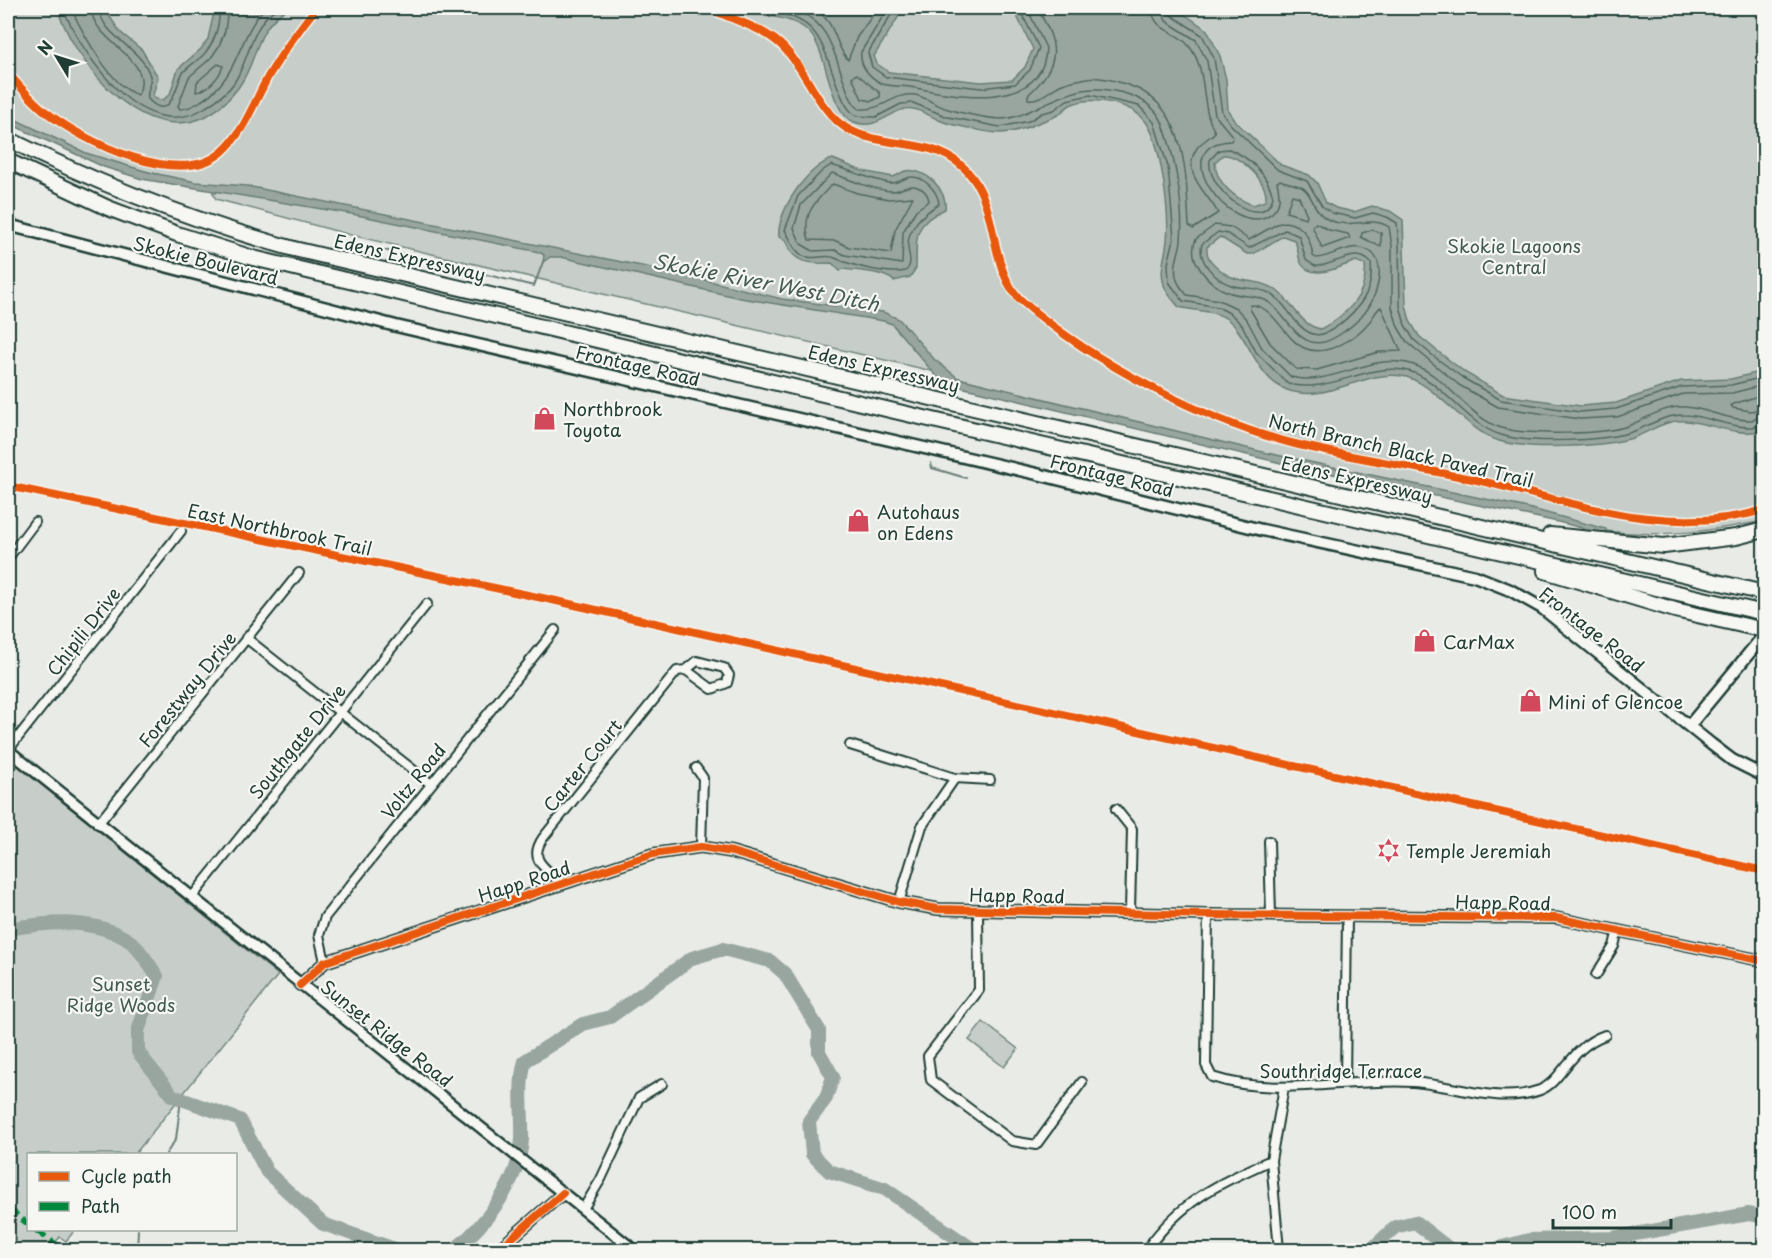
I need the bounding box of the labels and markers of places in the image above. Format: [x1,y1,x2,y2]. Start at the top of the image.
place label: Northbrook Toyota [563,395,662,443]
shop icon: Northbrook Toyota [532,405,558,431]
place label: Autohaus on Edens [877,498,960,546]
shop icon: Autohaus on Edens [846,508,872,534]
shop icon: CarMax [1412,628,1438,654]
place label: CarMax [1443,628,1515,655]
shop icon: Mini of Glencoe [1517,688,1543,714]
place label: Mini of Glencoe [1548,688,1683,715]
synagogue icon: Temple Jeremiah [1375,837,1401,863]
place label: Temple Jeremiah [1406,837,1551,864]

